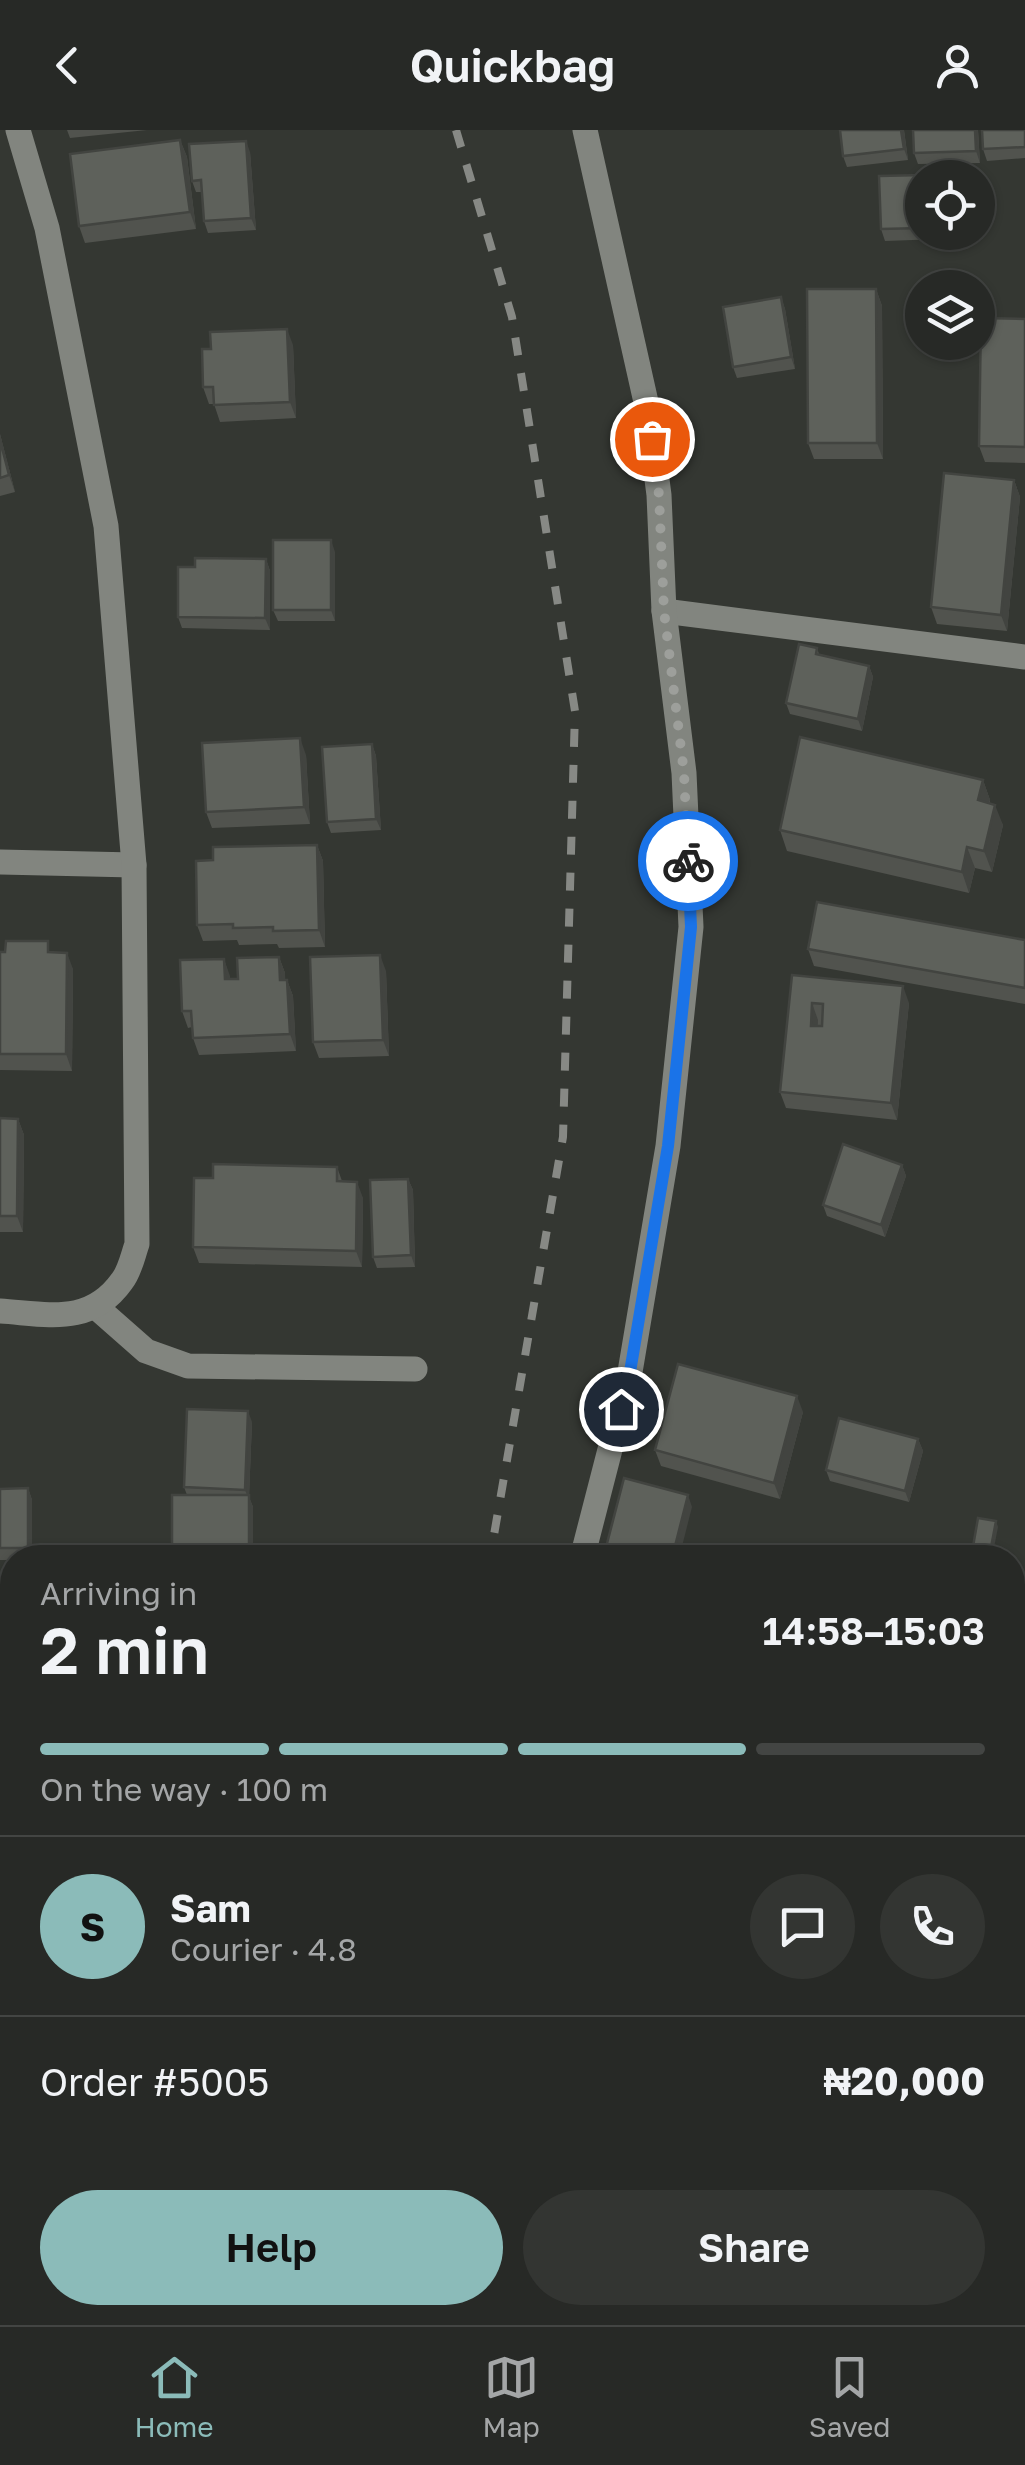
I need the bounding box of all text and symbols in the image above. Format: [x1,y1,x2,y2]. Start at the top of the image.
icon: back [40,38,95,93]
text: Quickbag [410,38,615,92]
icon: person [930,38,985,93]
map controls [905,160,995,360]
button: locate [905,160,995,250]
button: layers [905,270,995,360]
pin [610,397,695,482]
icon: bag [625,412,680,467]
courier [638,811,738,911]
icon: bike [661,834,716,889]
pin [579,1367,664,1452]
icon: home [594,1382,649,1437]
text: Arriving in [40,1574,197,1612]
text: 14:58–15:03 [762,1608,985,1653]
text: 2 min [40,1610,209,1688]
text: On the way · 100 m [40,1770,328,1808]
button: chat [750,1874,855,1979]
button: phone [880,1874,985,1979]
text: Sam [170,1885,251,1930]
text: S [80,1904,105,1949]
text: Courier · 4.8 [170,1930,357,1968]
text: ₦20,000 [823,2058,985,2103]
text: Order #5005 [40,2059,269,2104]
button: Help [40,2190,503,2305]
button: Share [523,2190,985,2305]
tab: Home [135,2350,214,2443]
tab: Map [483,2350,540,2443]
tab: Saved [809,2350,891,2443]

